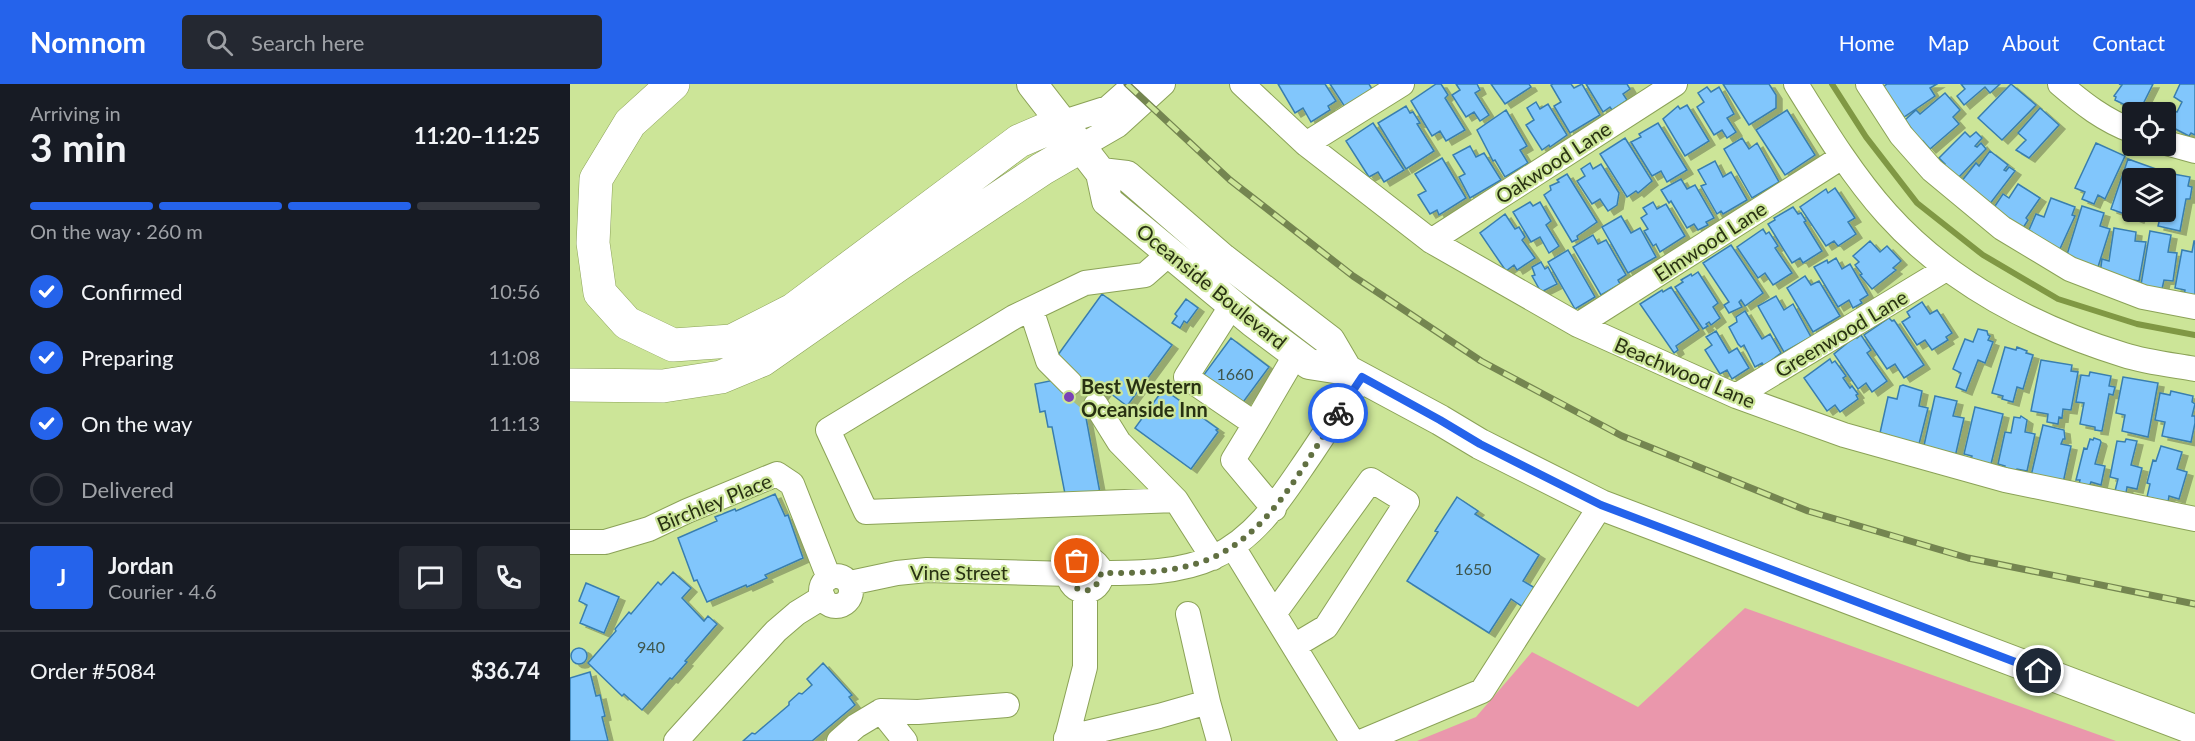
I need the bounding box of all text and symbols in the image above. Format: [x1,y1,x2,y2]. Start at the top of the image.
search box [182,15,602,69]
text: Nomnom [30,25,146,59]
icon: search [203,26,236,59]
text: Search here [251,29,364,56]
text: Home [1839,30,1895,55]
text: Map [1928,30,1969,55]
text: About [2002,30,2059,55]
text: Contact [2092,30,2165,55]
text: Arriving in [30,101,121,125]
map controls [2122,102,2176,222]
button: locate [2122,102,2176,156]
street label: Oakwood Lane [1491,116,1615,208]
text: 11:20–11:25 [414,122,540,149]
text: 3 min [30,124,127,170]
button: layers [2122,168,2176,222]
street label: Elmwood Lane [1649,196,1771,286]
street label: Oceanside Boulevard [1132,218,1292,354]
text: On the way · 260 m [30,219,203,243]
icon: check [30,275,63,308]
text: Confirmed [81,278,183,305]
text: 10:56 [489,279,540,303]
street label: Greenwood Lane [1771,284,1911,382]
street label: Beachwood Lane [1611,332,1759,412]
icon: check [30,341,63,374]
text: Preparing [81,344,173,371]
text: 11:08 [489,345,540,369]
house number: 1660 [1216,364,1254,383]
place label: Best Western Oceanside Inn [1081,374,1208,421]
courier [1308,383,1368,443]
marker: Best Western Oceanside Inn [1062,390,1076,404]
icon: bike [1322,397,1355,430]
icon: check [30,407,63,440]
text: On the way [81,410,192,437]
text: 11:13 [489,411,540,435]
street label: Birchley Place [653,468,775,536]
text: Delivered [81,476,174,503]
pin [1051,535,1102,586]
icon: bag [1060,544,1093,577]
button: chat [399,546,462,609]
button: phone [477,546,540,609]
text: Jordan [108,552,174,579]
house number: 1650 [1454,559,1492,578]
street label: Vine Street [910,560,1008,584]
text: J [57,564,66,591]
text: Courier · 4.6 [108,579,217,603]
house number: 940 [637,637,665,656]
pin [2013,645,2064,696]
icon: home [2022,654,2055,687]
text: Order #5084 [30,657,156,684]
text: $36.74 [471,657,540,684]

